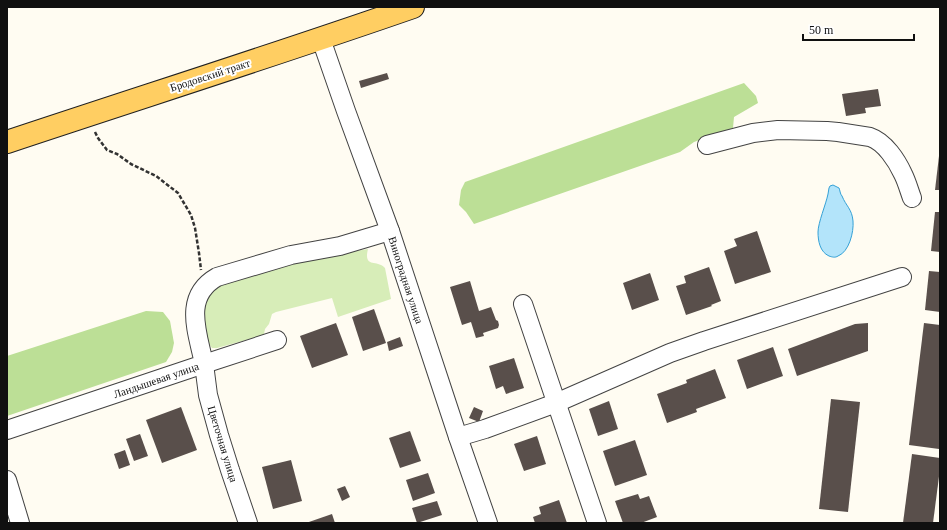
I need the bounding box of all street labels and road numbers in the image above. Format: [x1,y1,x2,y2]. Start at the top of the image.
street label: Бродовский тракт [169,56,252,94]
street label: Виноградная улица [386,235,426,325]
street label: Ландышевая улица [112,360,200,400]
street label: Цветочная улица [206,404,240,484]

